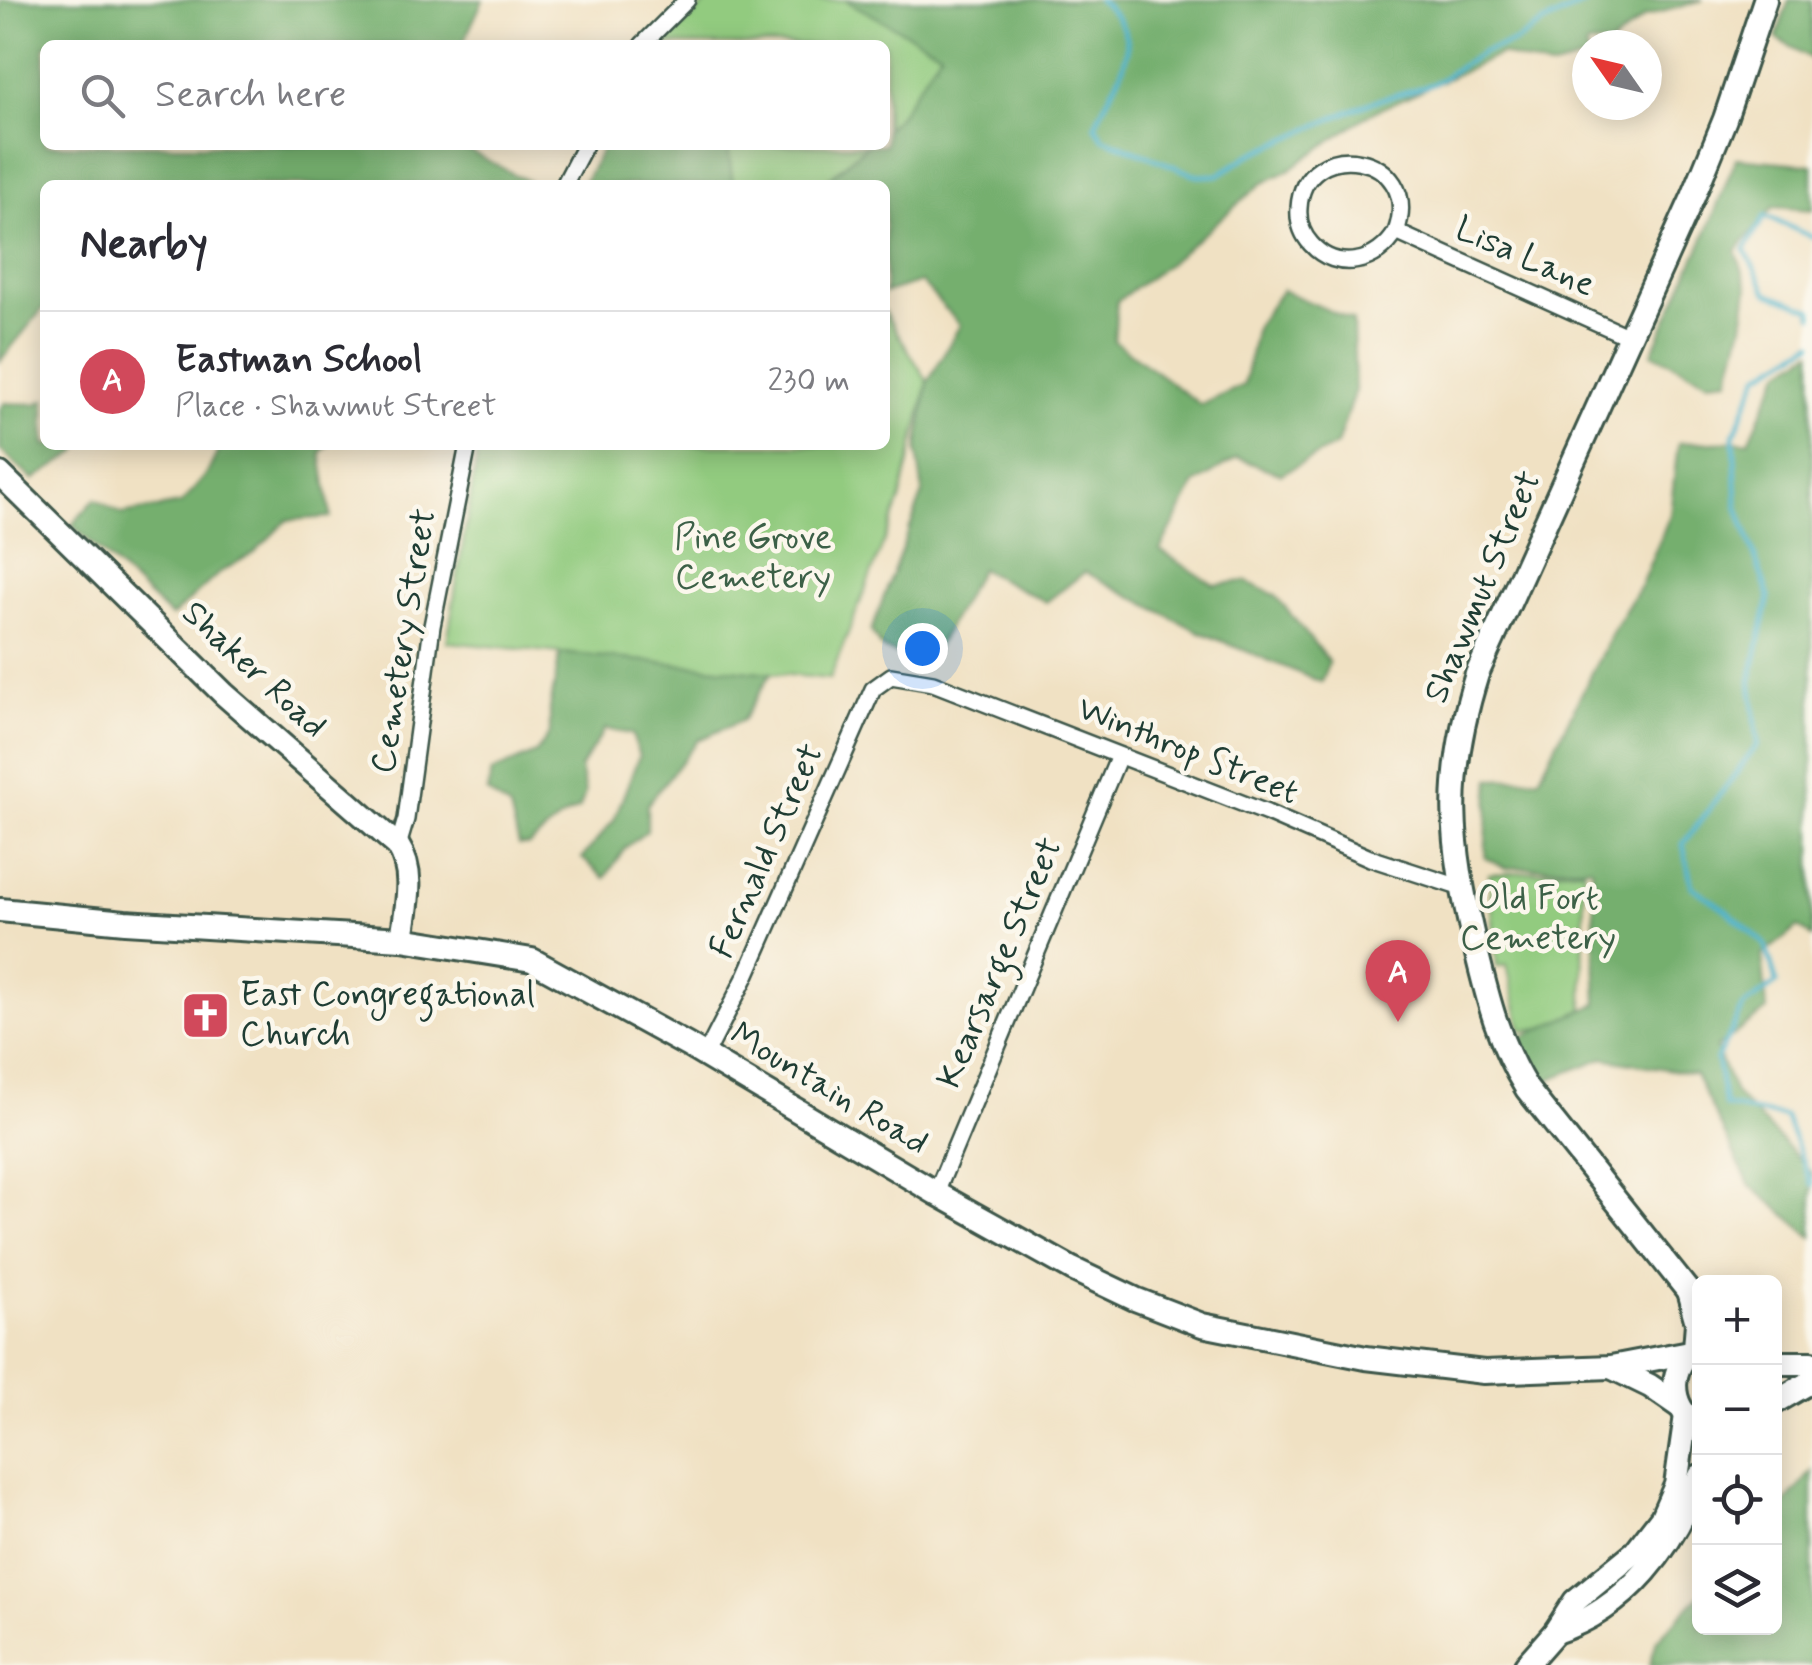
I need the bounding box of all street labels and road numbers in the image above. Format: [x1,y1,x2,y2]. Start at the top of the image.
street label: Lisa Lane [1448,206,1602,308]
street label: Shawmut Street [1413,464,1553,710]
street label: Cemetery Street [360,505,448,777]
street label: Shaker Road [172,591,336,749]
street label: Winthrop Street [1071,686,1305,816]
street label: Fernald Street [699,736,835,966]
street label: Kearsarge Street [926,831,1077,1097]
street label: Mountain Road [721,1012,937,1166]

